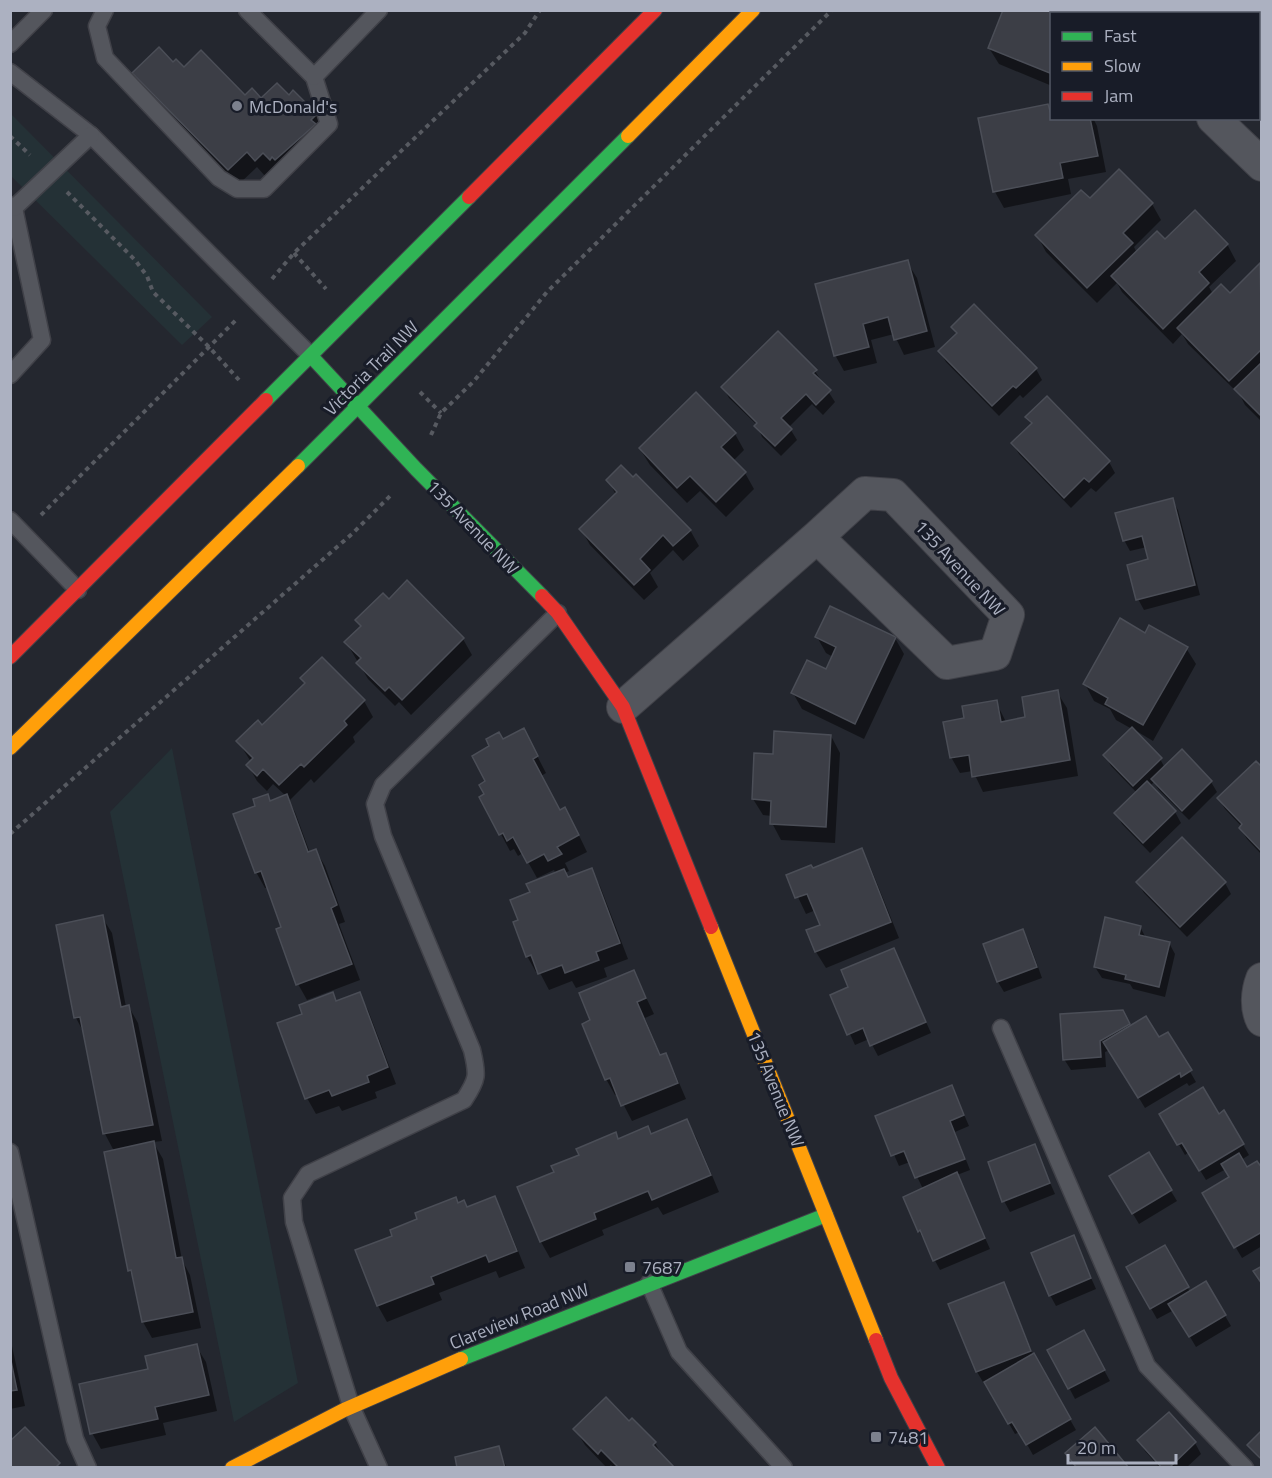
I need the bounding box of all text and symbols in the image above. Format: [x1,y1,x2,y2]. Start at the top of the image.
legend [1050,12,1260,120]
text: Fast [1104,22,1137,49]
text: Slow [1104,52,1141,79]
text: Jam [1104,82,1133,109]
place label: McDonald's [249,93,337,120]
marker: McDonald's [230,99,244,113]
street label: Victoria Trail NW [317,314,425,422]
street label: 135 Avenue NW [421,474,525,580]
street label: 135 Avenue NW [908,514,1012,622]
street label: 135 Avenue NW [741,1027,811,1151]
place label: 7687 [642,1254,682,1281]
marker: 7687 [623,1260,637,1274]
street label: Clareview Road NW [445,1276,593,1356]
place label: 7481 [888,1424,928,1451]
scale bar [1068,1427,1176,1465]
marker: 7481 [869,1430,883,1444]
text: 20 m [1077,1434,1116,1461]

